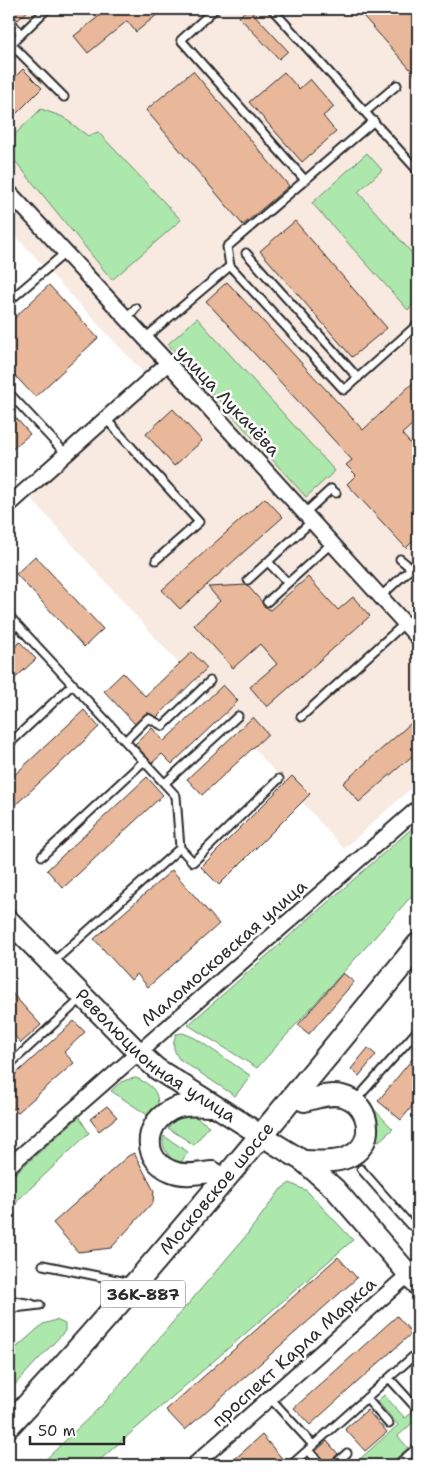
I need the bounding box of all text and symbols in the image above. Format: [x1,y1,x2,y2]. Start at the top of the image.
street label: улица Лукачёва [170,341,286,461]
street label: Маломосковская улица [136,874,312,1032]
street label: Революционная улица [70,983,241,1128]
street label: Московское шоссе [154,1117,279,1260]
street label: проспект Карла Маркса [207,1272,381,1432]
road number: 36К-887 [100,1280,186,1308]
scale bar [30,1414,124,1446]
text: 50 m [38,1421,76,1441]

